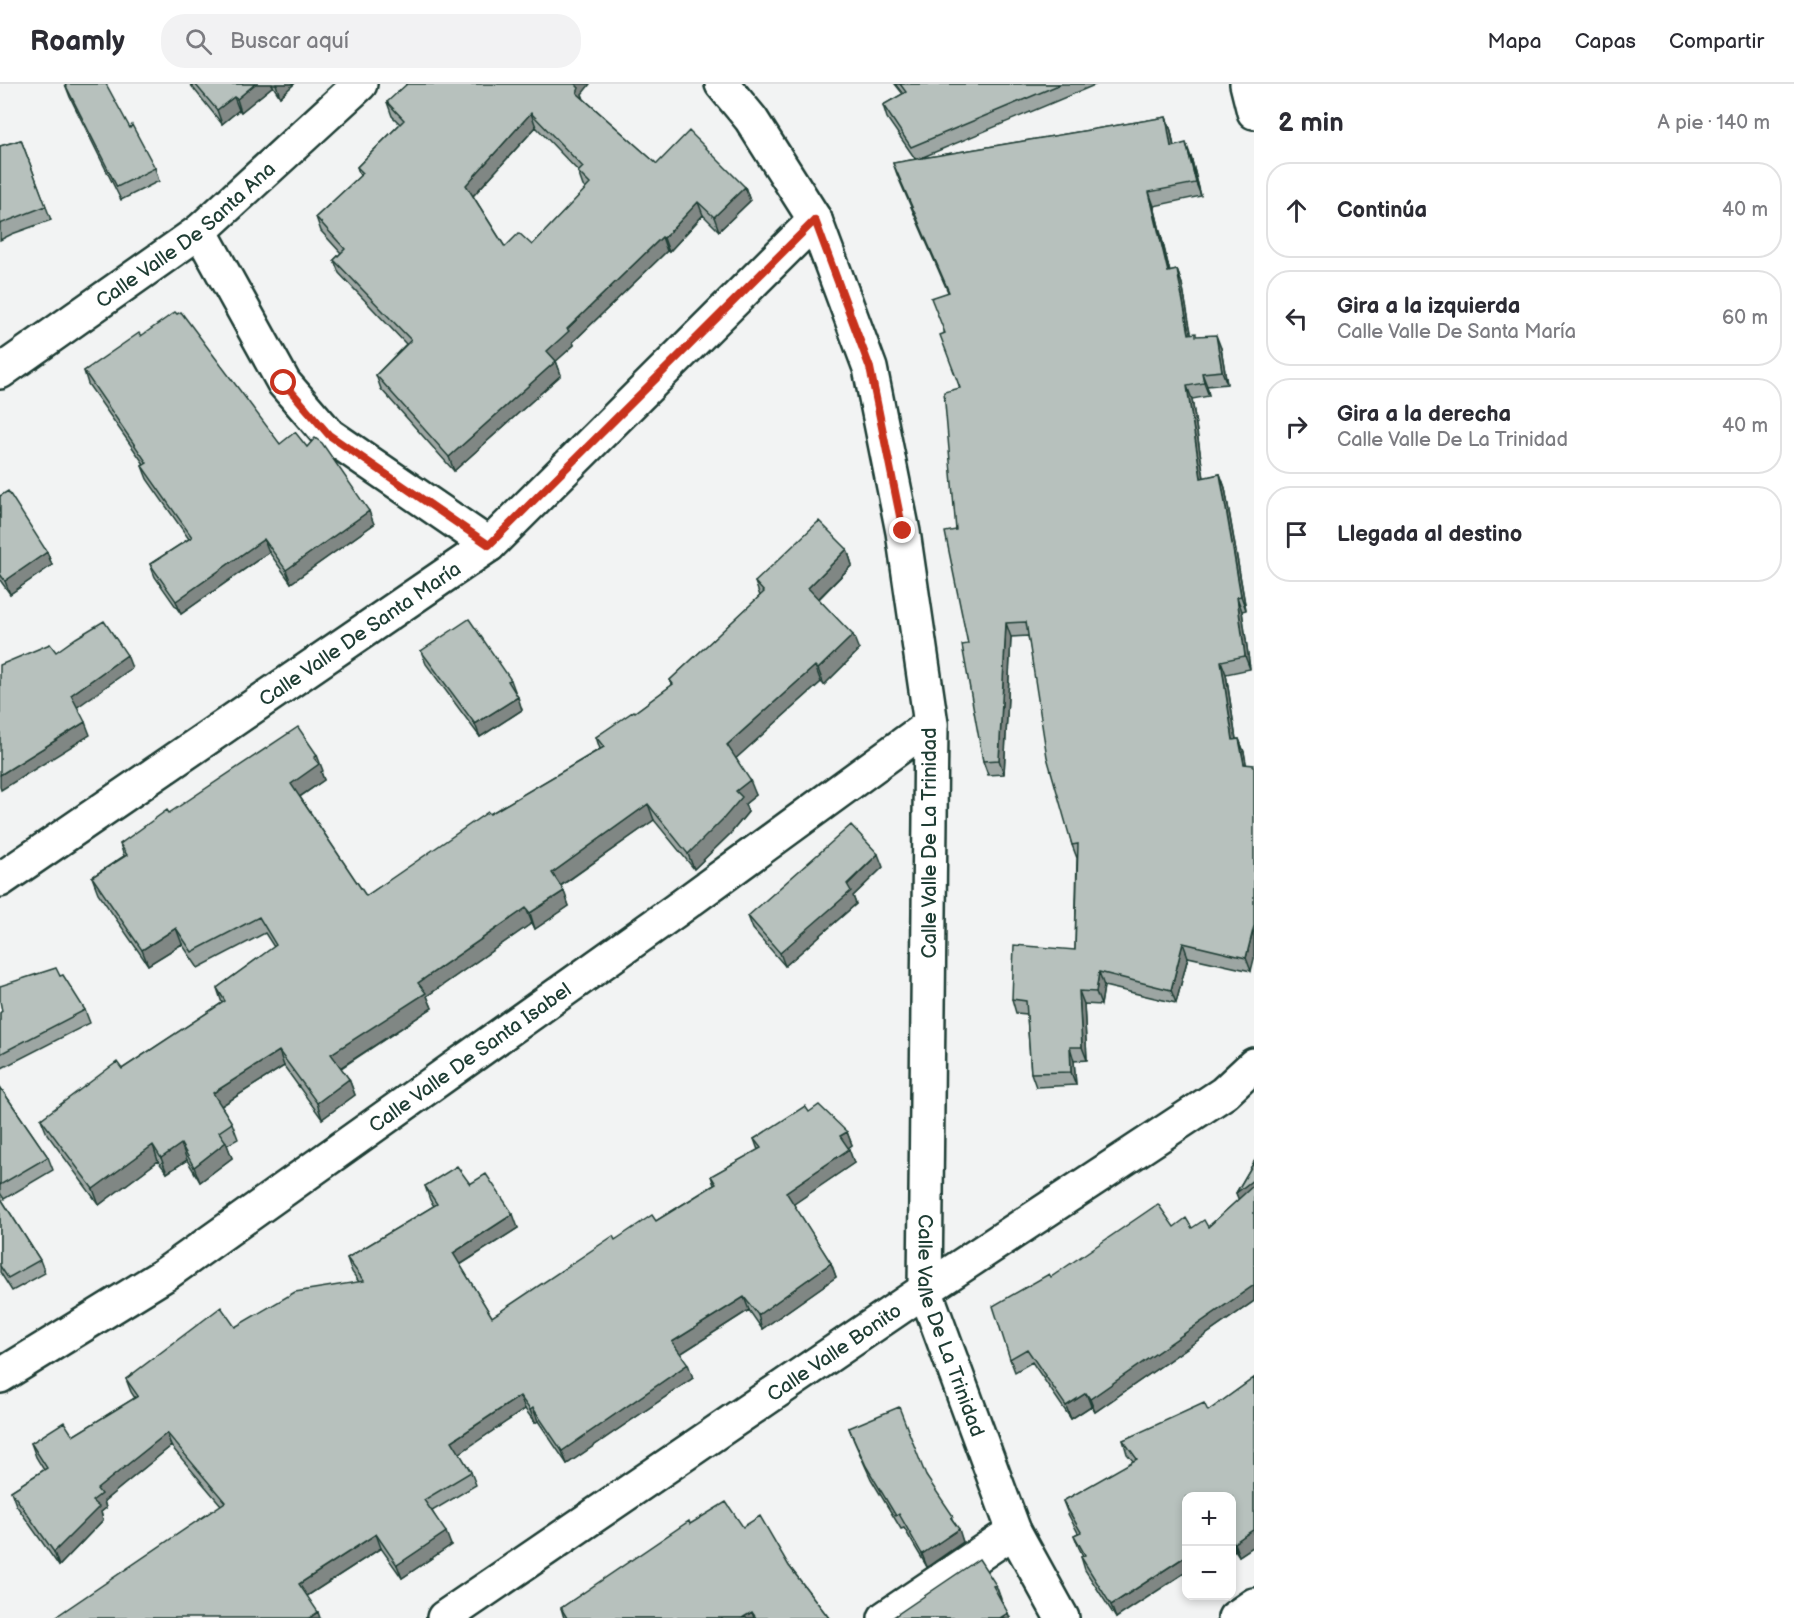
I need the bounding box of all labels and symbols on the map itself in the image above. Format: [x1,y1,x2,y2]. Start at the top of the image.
street label: Calle Valle De Santa Ana [92,157,281,314]
route start [270,369,296,395]
route end [889,517,915,543]
street label: Calle Valle De Santa María [255,557,466,712]
street label: Calle Valle De La Trinidad [918,728,942,958]
street label: Calle Valle De Santa Isabel [365,978,576,1138]
street label: Calle Valle De La Trinidad [912,1214,989,1440]
street label: Calle Valle Bonito [763,1299,906,1407]

